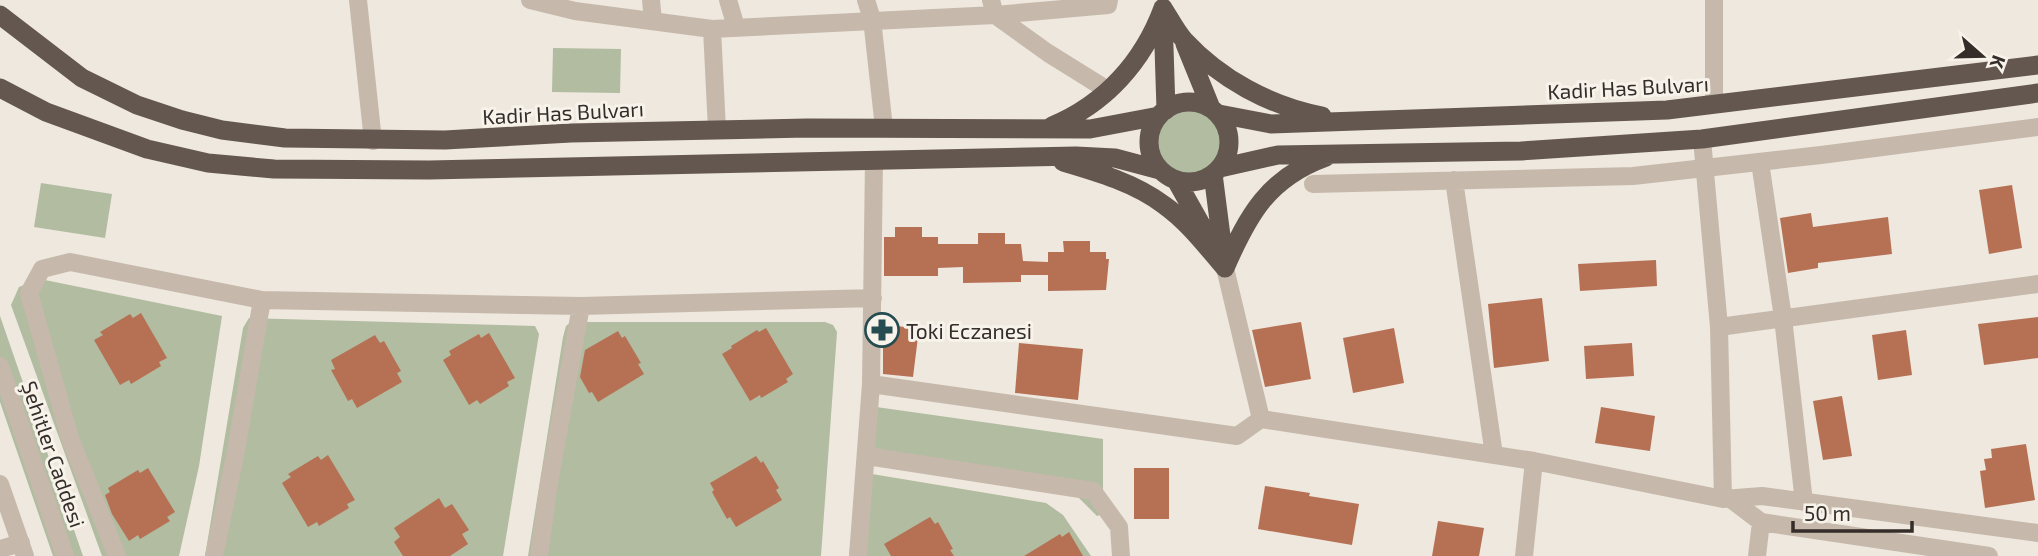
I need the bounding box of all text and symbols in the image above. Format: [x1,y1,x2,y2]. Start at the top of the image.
north arrow [1947,21,2017,91]
text: K [1986,52,2011,72]
street label: Kadir Has Bulvarı [1547,70,1709,104]
street label: Kadir Has Bulvarı [482,95,644,129]
pharmacy icon: Toki Eczanesi [863,311,901,349]
place label: Toki Eczanesi [906,318,1032,343]
street label: Şehitler Caddesi [15,377,91,531]
scale bar [1793,490,1912,534]
text: 50 m [1804,500,1851,525]

